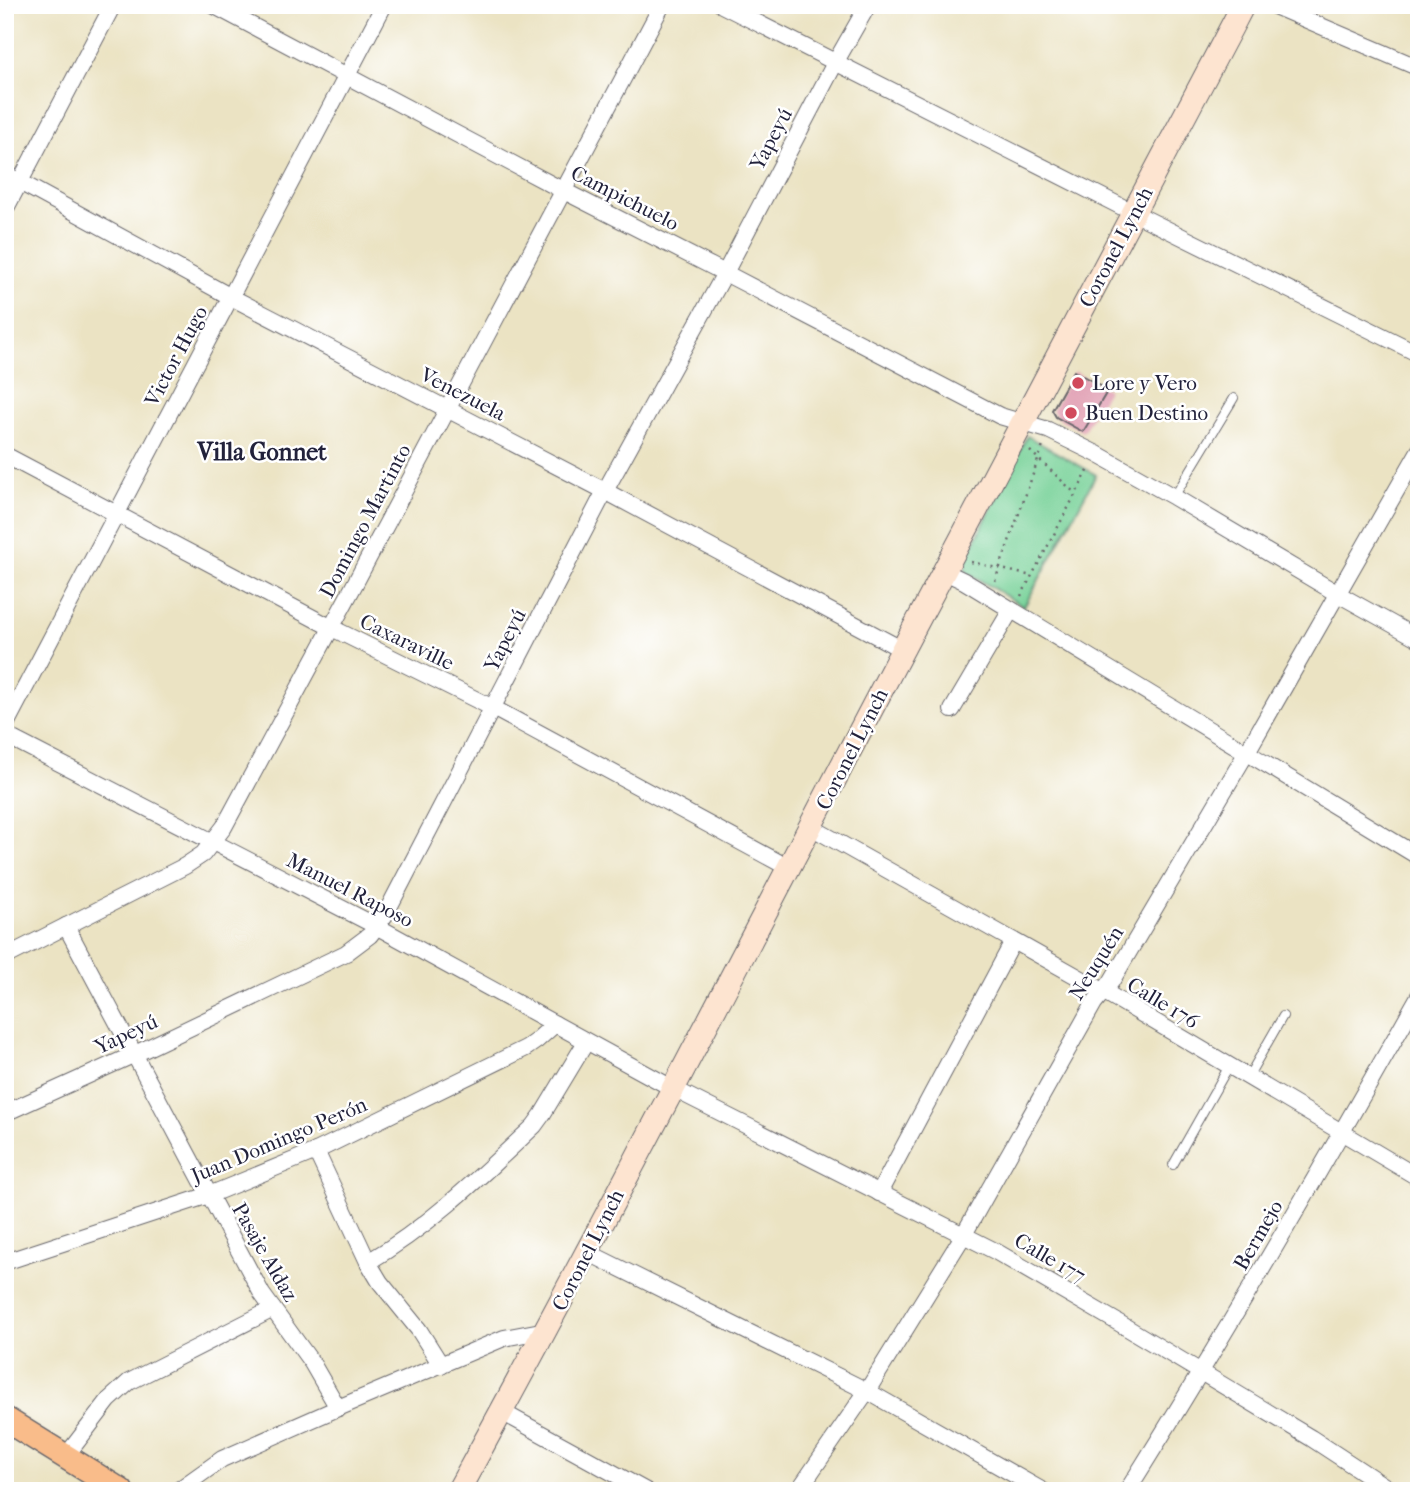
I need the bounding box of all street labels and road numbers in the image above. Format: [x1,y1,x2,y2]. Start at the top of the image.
street label: Yapeyú [744,104,797,175]
street label: Campichuelo [567,161,683,235]
street label: Coronel Lynch [1074,182,1158,311]
street label: Victor Hugo [139,302,213,411]
street label: Venezuela [416,362,510,426]
street label: Domingo Martinto [314,440,416,602]
street label: Yapeyú [479,605,531,676]
street label: Caxaraville [356,609,458,675]
street label: Coronel Lynch [811,684,893,814]
street label: Manuel Raposo [283,848,417,932]
street label: Neuquén [1064,921,1128,1005]
street label: Calle 176 [1123,972,1204,1034]
street label: Yapeyú [90,1009,161,1059]
street label: Juan Domingo Perón [186,1092,371,1189]
street label: Coronel Lynch [547,1185,629,1315]
street label: Bermejo [1228,1196,1288,1274]
street label: Pasaje Aldaz [227,1199,303,1305]
street label: Calle 177 [1010,1228,1090,1288]

